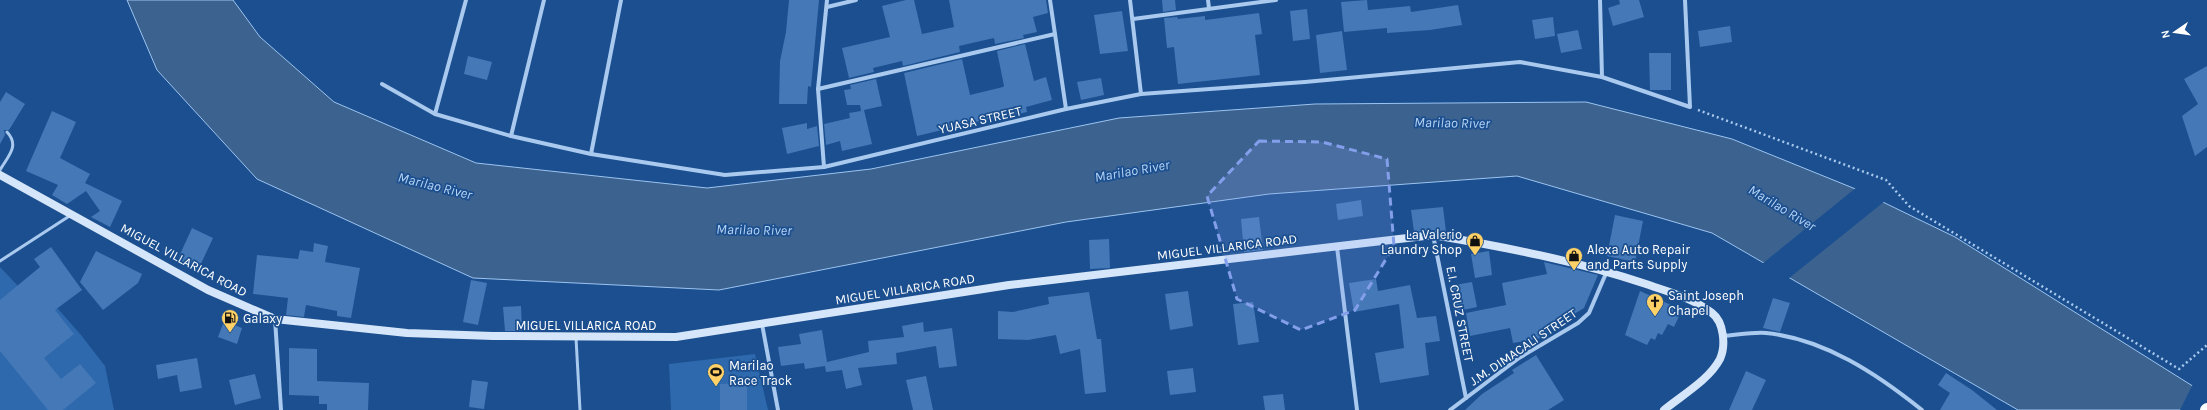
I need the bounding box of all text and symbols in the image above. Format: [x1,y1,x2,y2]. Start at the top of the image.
north arrow [2155,12,2195,52]
text: N [2159,29,2173,39]
street label: YUASA STREET [937,103,1024,137]
water label: Marilao River [1414,114,1491,132]
water label: Marilao River [1093,156,1172,186]
water label: Marilao River [396,169,475,204]
water label: Marilao River [1745,181,1820,235]
street label: MIGUEL VILLARICA ROAD [118,220,250,300]
water label: Marilao River [716,221,793,239]
place label: La Valerio Laundry Shop [1381,227,1462,257]
street label: MIGUEL VILLARICA ROAD [1156,231,1298,263]
shop icon: La Valerio Laundry Shop [1465,231,1485,256]
place label: Alexa Auto Repair and Parts Supply [1587,242,1690,272]
shop icon: Alexa Auto Repair and Parts Supply [1564,246,1584,271]
street label: E.I. CRUZ STREET [1443,265,1477,364]
street label: MIGUEL VILLARICA ROAD [834,271,976,307]
place label: Saint Joseph Chapel [1668,288,1744,318]
church icon: Saint Joseph Chapel [1645,292,1665,317]
street label: J.M. DIMACALI STREET [1466,305,1580,389]
fuel station icon: Galaxy [220,308,240,333]
place label: Galaxy [243,311,282,326]
street label: MIGUEL VILLARICA ROAD [515,318,657,333]
place label: Marilao Race Track [729,358,792,388]
sports icon: Marilao Race Track [706,362,726,387]

